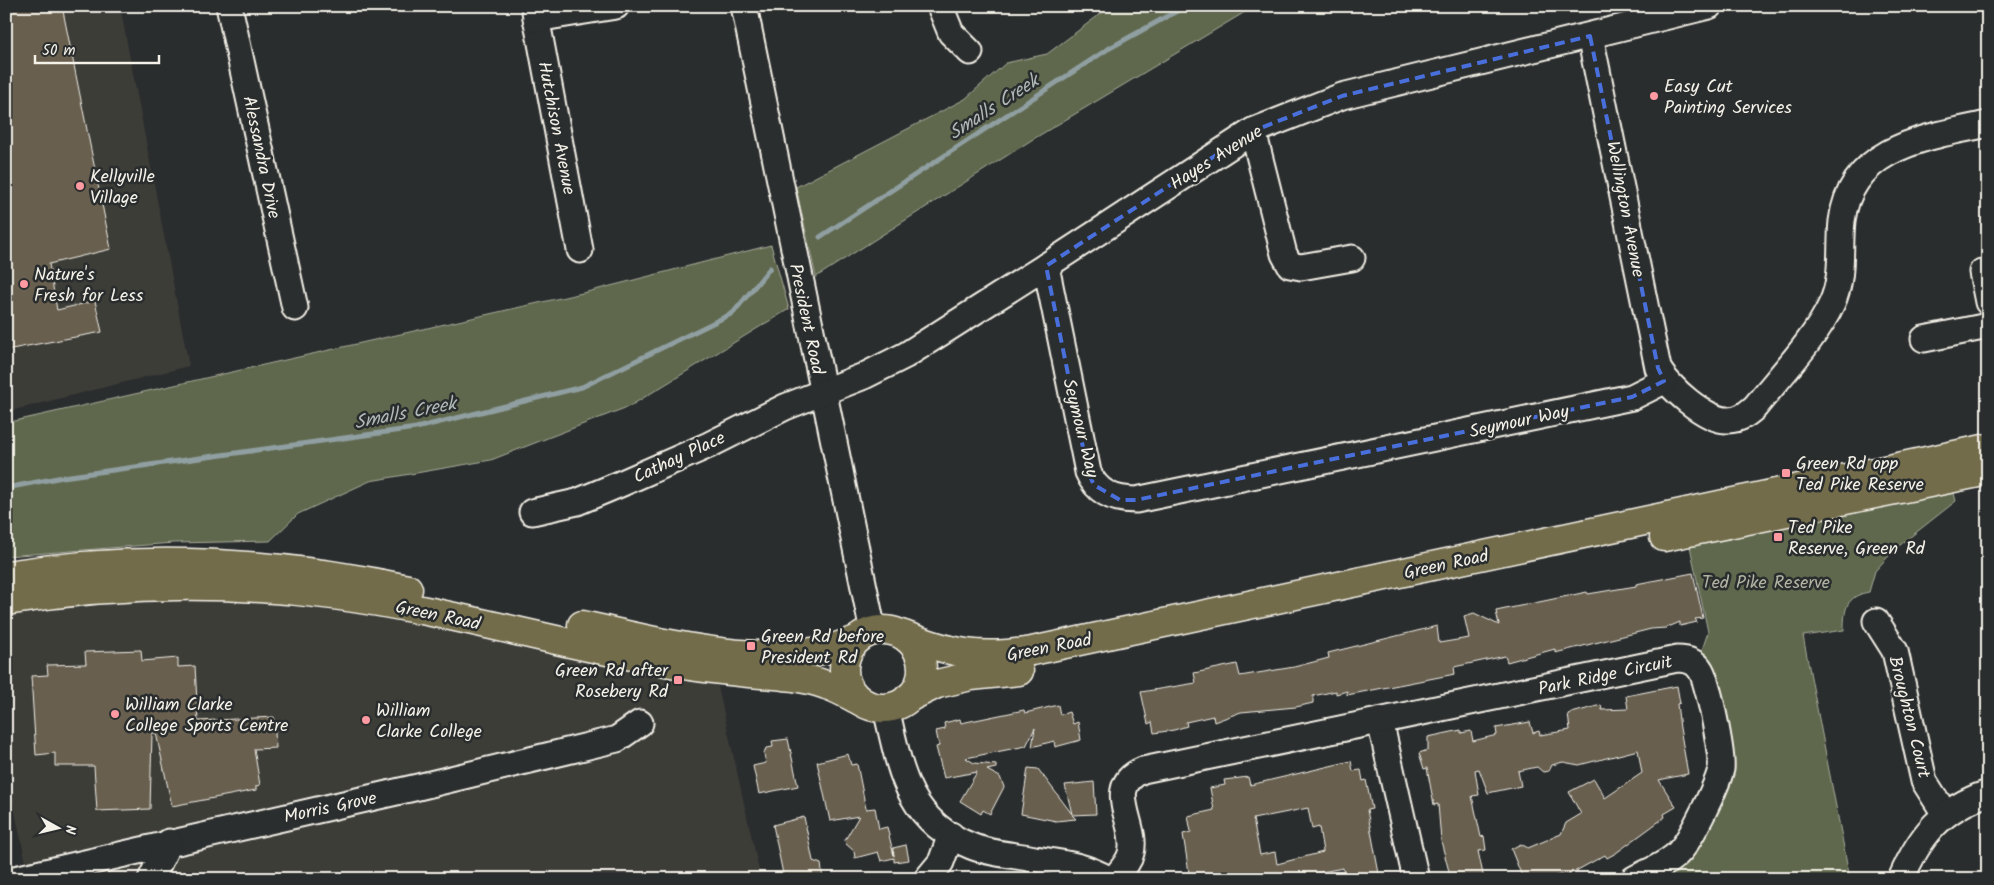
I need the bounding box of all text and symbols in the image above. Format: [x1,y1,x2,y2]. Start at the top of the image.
scale bar [35,32,159,64]
text: 50 m [42,39,76,63]
street label: Hutchison Avenue [528,59,583,197]
water label: Smalls Creek [943,65,1048,148]
place label: Easy Cut Painting Services [1664,73,1792,123]
marker: Easy Cut Painting Services [1648,90,1660,102]
street label: Alessandra Drive [233,93,288,221]
street label: Hayes Avenue [1165,118,1269,198]
street label: Wellington Avenue [1597,139,1652,280]
place label: Kellyville Village [90,163,155,213]
marker: Kellyville Village [74,180,86,192]
place label: Nature's Fresh for Less [34,261,144,311]
street label: President Road [780,261,832,378]
marker: Nature's Fresh for Less [18,278,30,290]
street label: Seymour Way [1053,376,1106,482]
water label: Smalls Creek [352,389,462,438]
street label: Seymour Way [1467,398,1572,447]
street label: Cathay Place [629,424,730,492]
place label: Green Rd opp Ted Pike Reserve [1796,450,1924,500]
marker: Green Rd opp Ted Pike Reserve [1780,467,1792,479]
place label: Ted Pike Reserve, Green Rd [1788,514,1926,564]
marker: Ted Pike Reserve, Green Rd [1772,531,1784,543]
street label: Green Road [1401,542,1492,589]
park label: Ted Pike Reserve [1702,569,1830,598]
street label: Green Road [393,593,484,640]
place label: Green Rd before President Rd [761,623,884,673]
street label: Green Road [1004,626,1095,671]
marker: Green Rd before President Rd [745,640,757,652]
street label: Park Ridge Circuit [1536,648,1676,705]
street label: Broughton Court [1879,653,1938,782]
place label: Green Rd after Rosebery Rd [555,657,669,707]
marker: Green Rd after Rosebery Rd [672,674,684,686]
place label: William Clarke College Sports Centre [125,691,288,741]
place label: William Clarke College [376,697,482,747]
marker: William Clarke College Sports Centre [109,708,121,720]
marker: William Clarke College [360,714,372,726]
street label: Morris Grove [281,784,379,832]
north arrow [32,802,82,852]
text: N [58,824,81,836]

